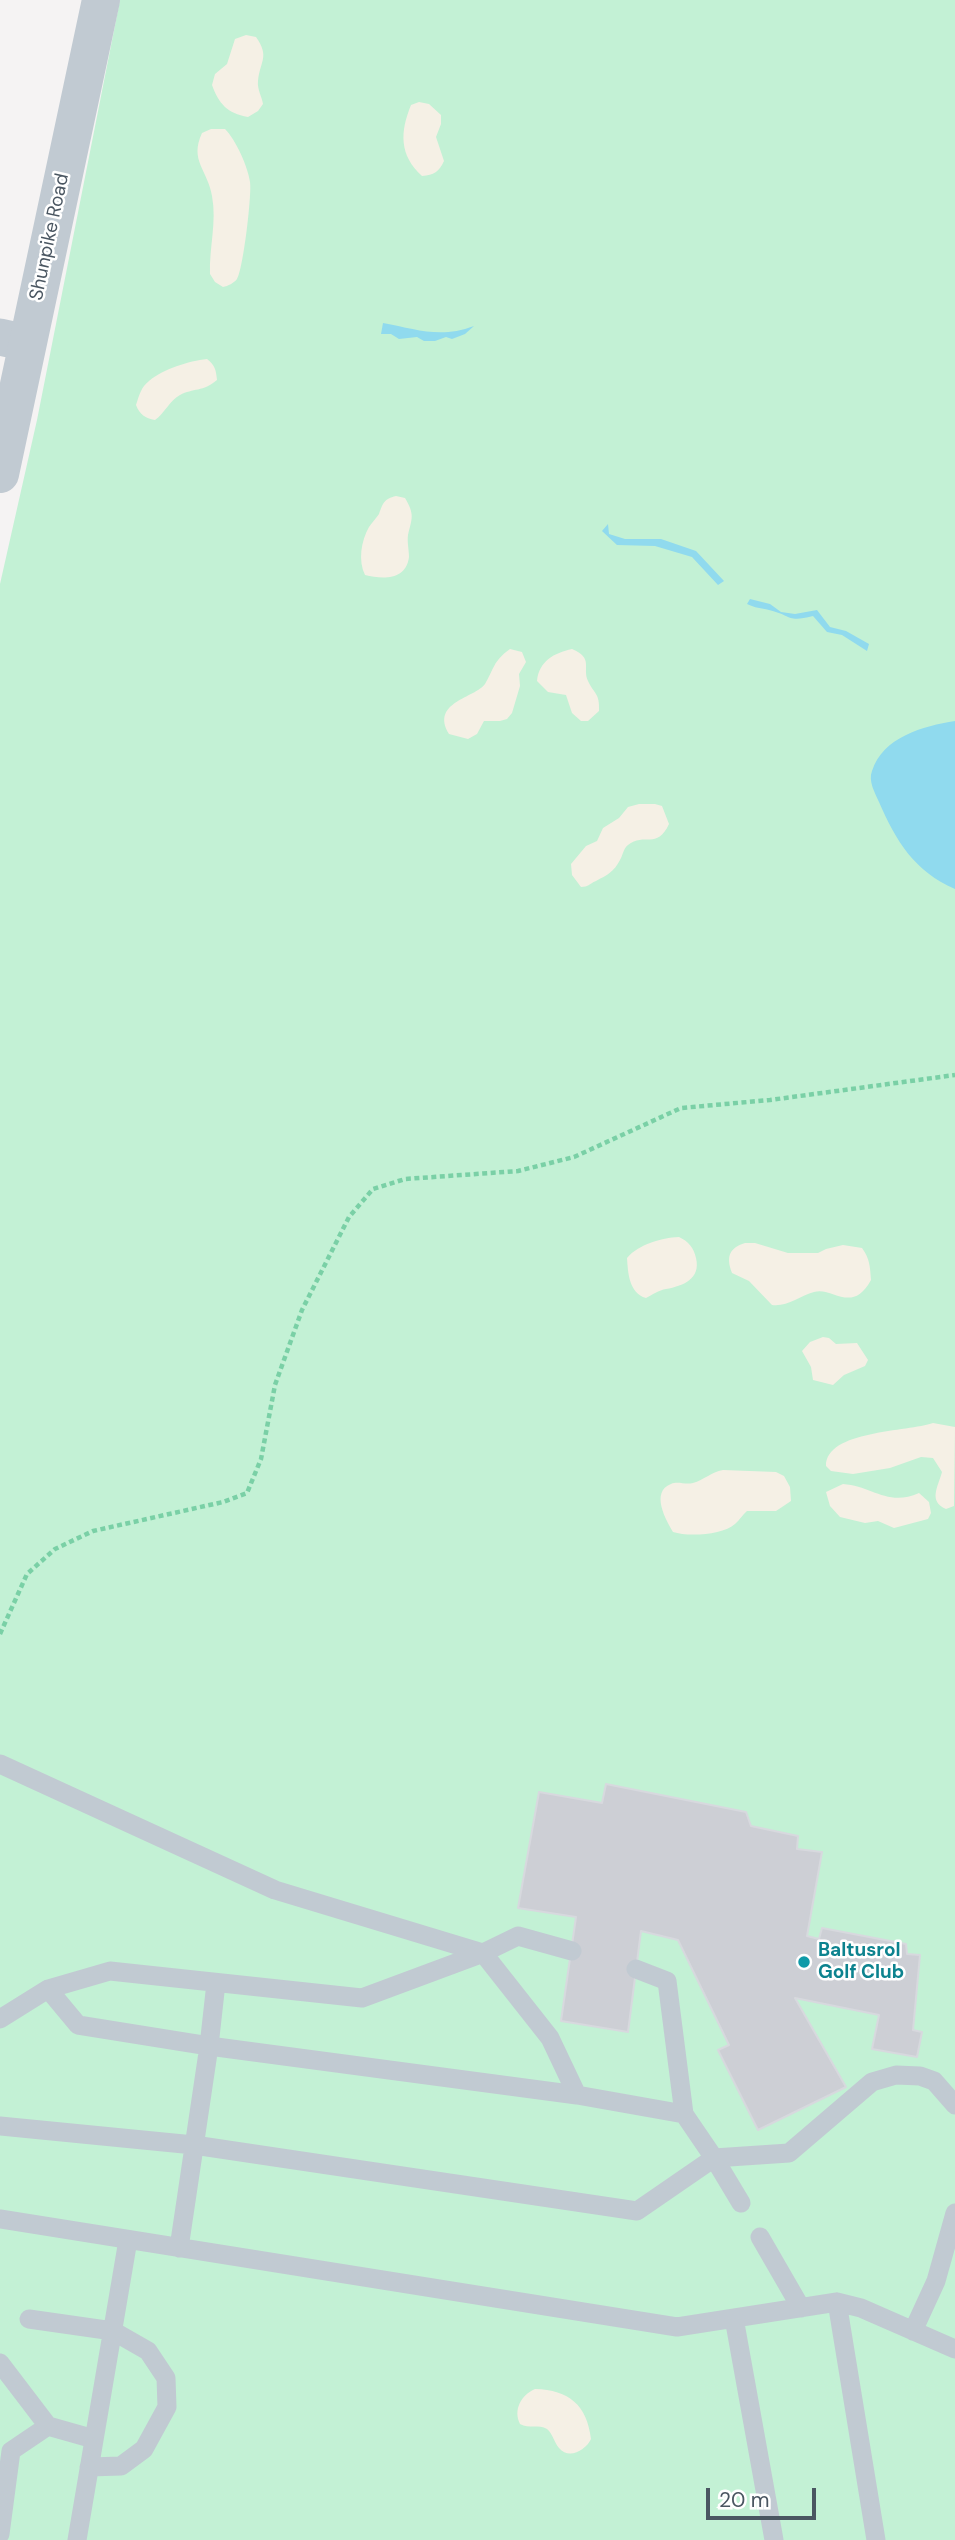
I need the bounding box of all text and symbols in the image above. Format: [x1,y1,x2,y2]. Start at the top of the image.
street label: Shunpike Road [25,171,75,303]
place label: Baltusrol Golf Club [818,1940,904,1984]
marker: Baltusrol Golf Club [796,1954,812,1970]
scale bar [710,2474,820,2518]
text: 20 m [719,2486,770,2514]

